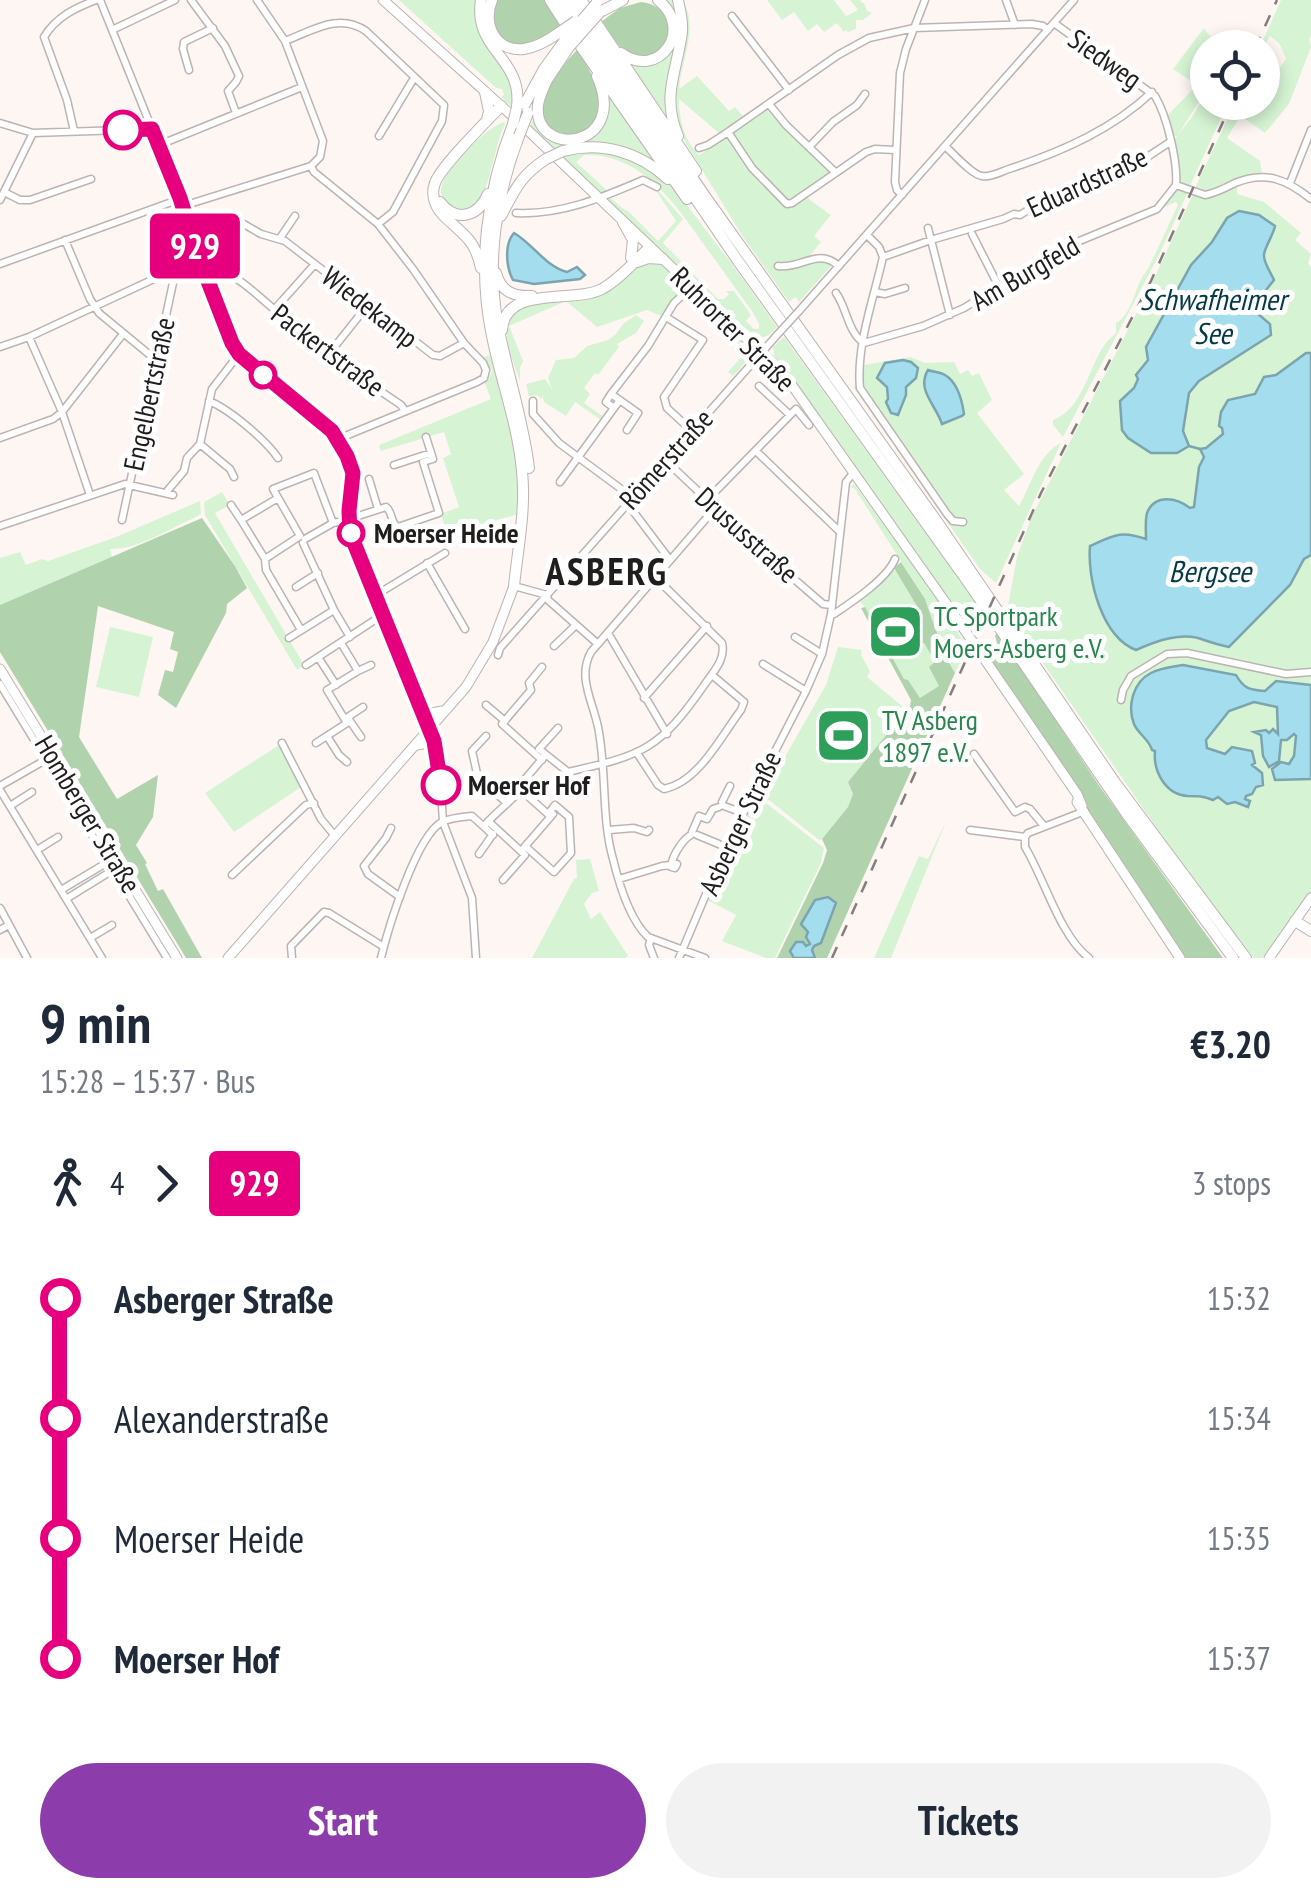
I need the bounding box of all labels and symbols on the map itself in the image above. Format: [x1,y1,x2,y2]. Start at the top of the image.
street label: Siedweg [1061,20,1149,97]
unlabelled marker [104,111,142,149]
street label: Eduardstraße [1021,138,1153,225]
line badge: 929 [138,214,252,278]
street label: Am Burgfeld [964,227,1086,319]
street label: Wiedekamp [315,257,426,356]
street label: Ruhrorter Straße [663,258,804,399]
water label: Schwafheimer See [1140,279,1290,352]
street label: Packertstraße [264,295,392,404]
street label: Engelbertstraße [114,314,183,474]
unlabelled marker [250,362,276,388]
street label: Römerstraße [611,401,721,517]
street label: Drususstraße [688,478,807,591]
place label: Moerser Heide [374,514,519,551]
marker: Moerser Heide [338,520,364,546]
district label: ASBERG [545,546,668,595]
water label: Bergsee [1169,551,1253,590]
place label: TC Sportpark Moers-Asberg e.V. [934,597,1105,666]
sports icon: TC Sportpark Moers-Asberg e.V. [865,602,925,662]
place label: TV Asberg 1897 e.V. [882,701,978,770]
sports icon: TV Asberg 1897 e.V. [813,706,873,766]
street label: Homberger Straße [27,728,150,899]
street label: Asberger Straße [690,745,789,901]
marker: Moerser Hof [422,766,460,804]
place label: Moerser Hof [468,766,591,803]

